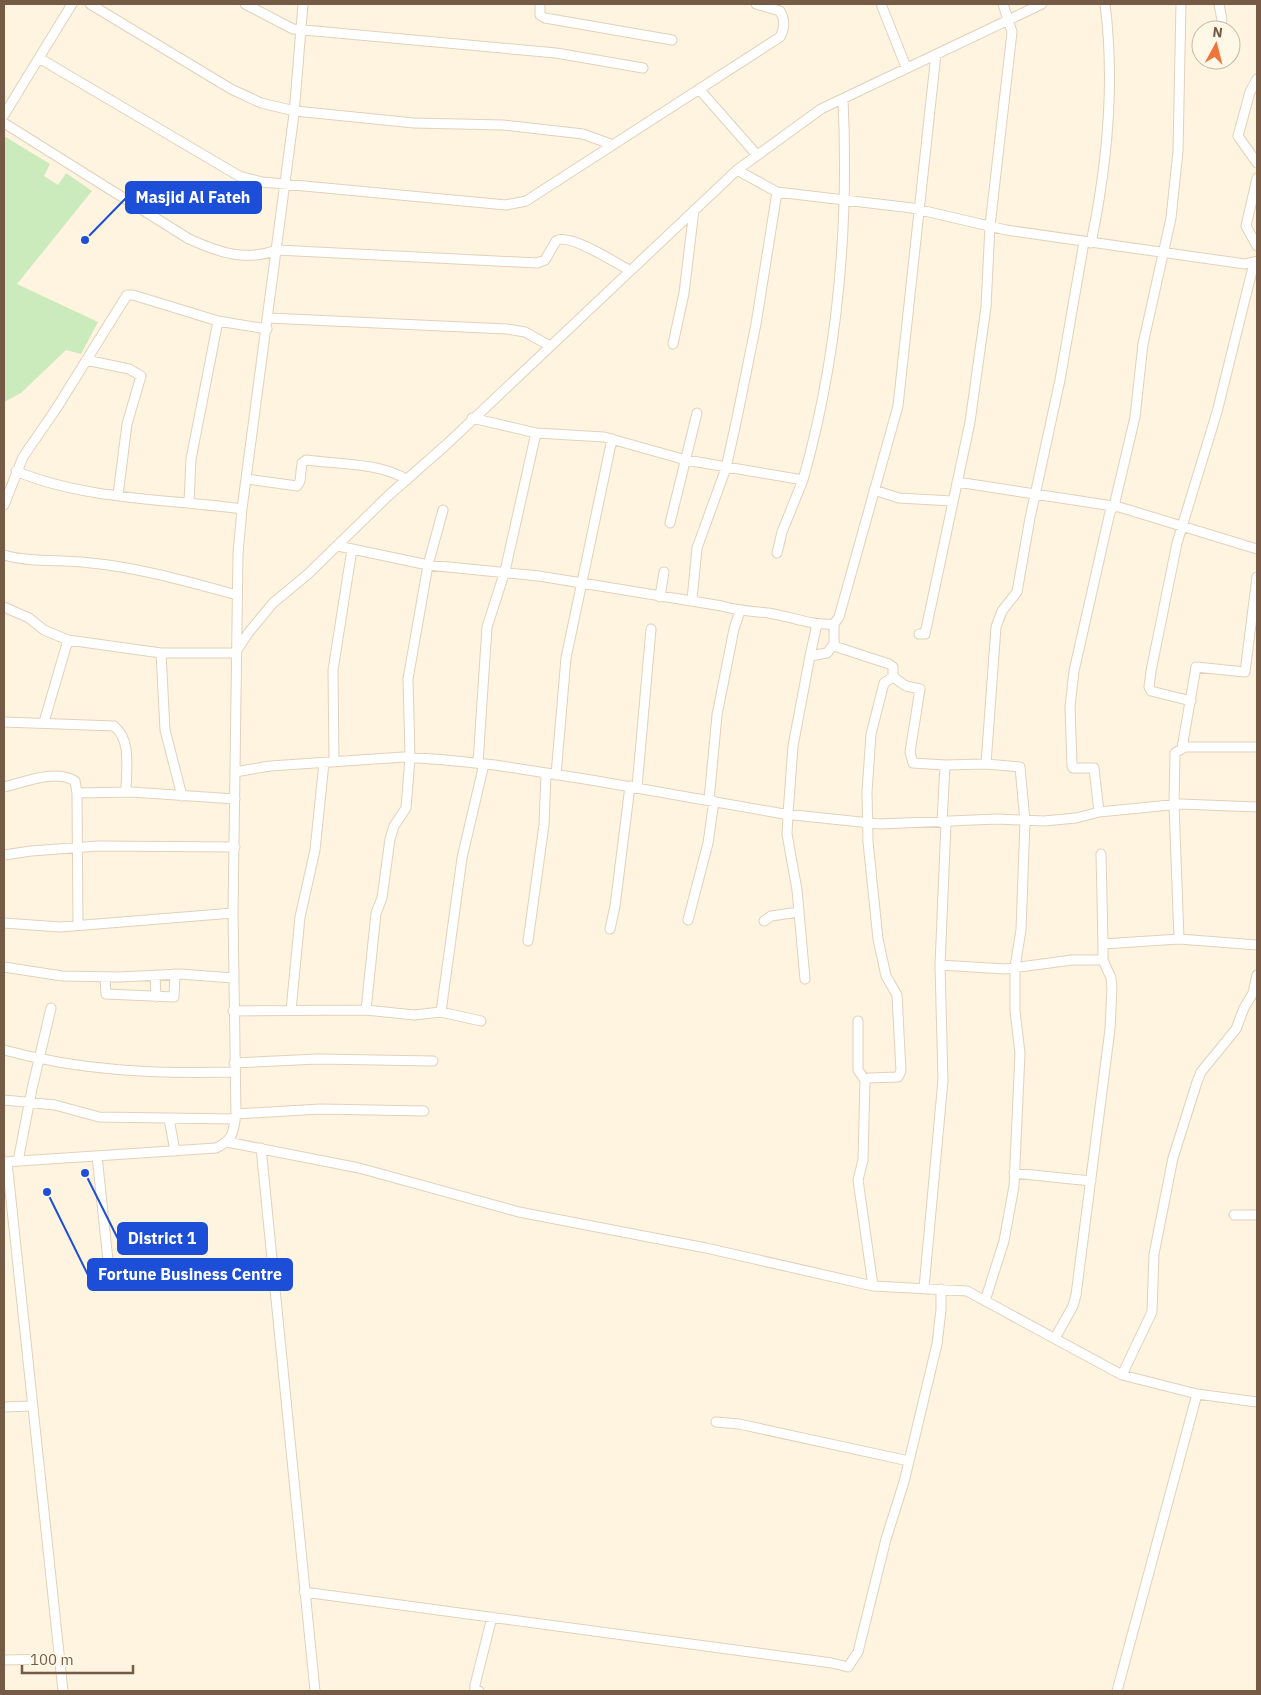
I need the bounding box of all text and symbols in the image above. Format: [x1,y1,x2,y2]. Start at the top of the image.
north arrow [1191,20,1241,70]
text: N [1211,23,1224,42]
callout: Masjid Al Fateh [126,182,261,213]
text: Masjid Al Fateh [136,187,250,207]
callout: District 1 [118,1223,207,1254]
text: District 1 [128,1228,197,1248]
callout: Fortune Business Centre [88,1259,292,1290]
text: Fortune Business Centre [98,1264,282,1284]
scale bar [22,1642,134,1674]
text: 100 m [30,1650,74,1669]

